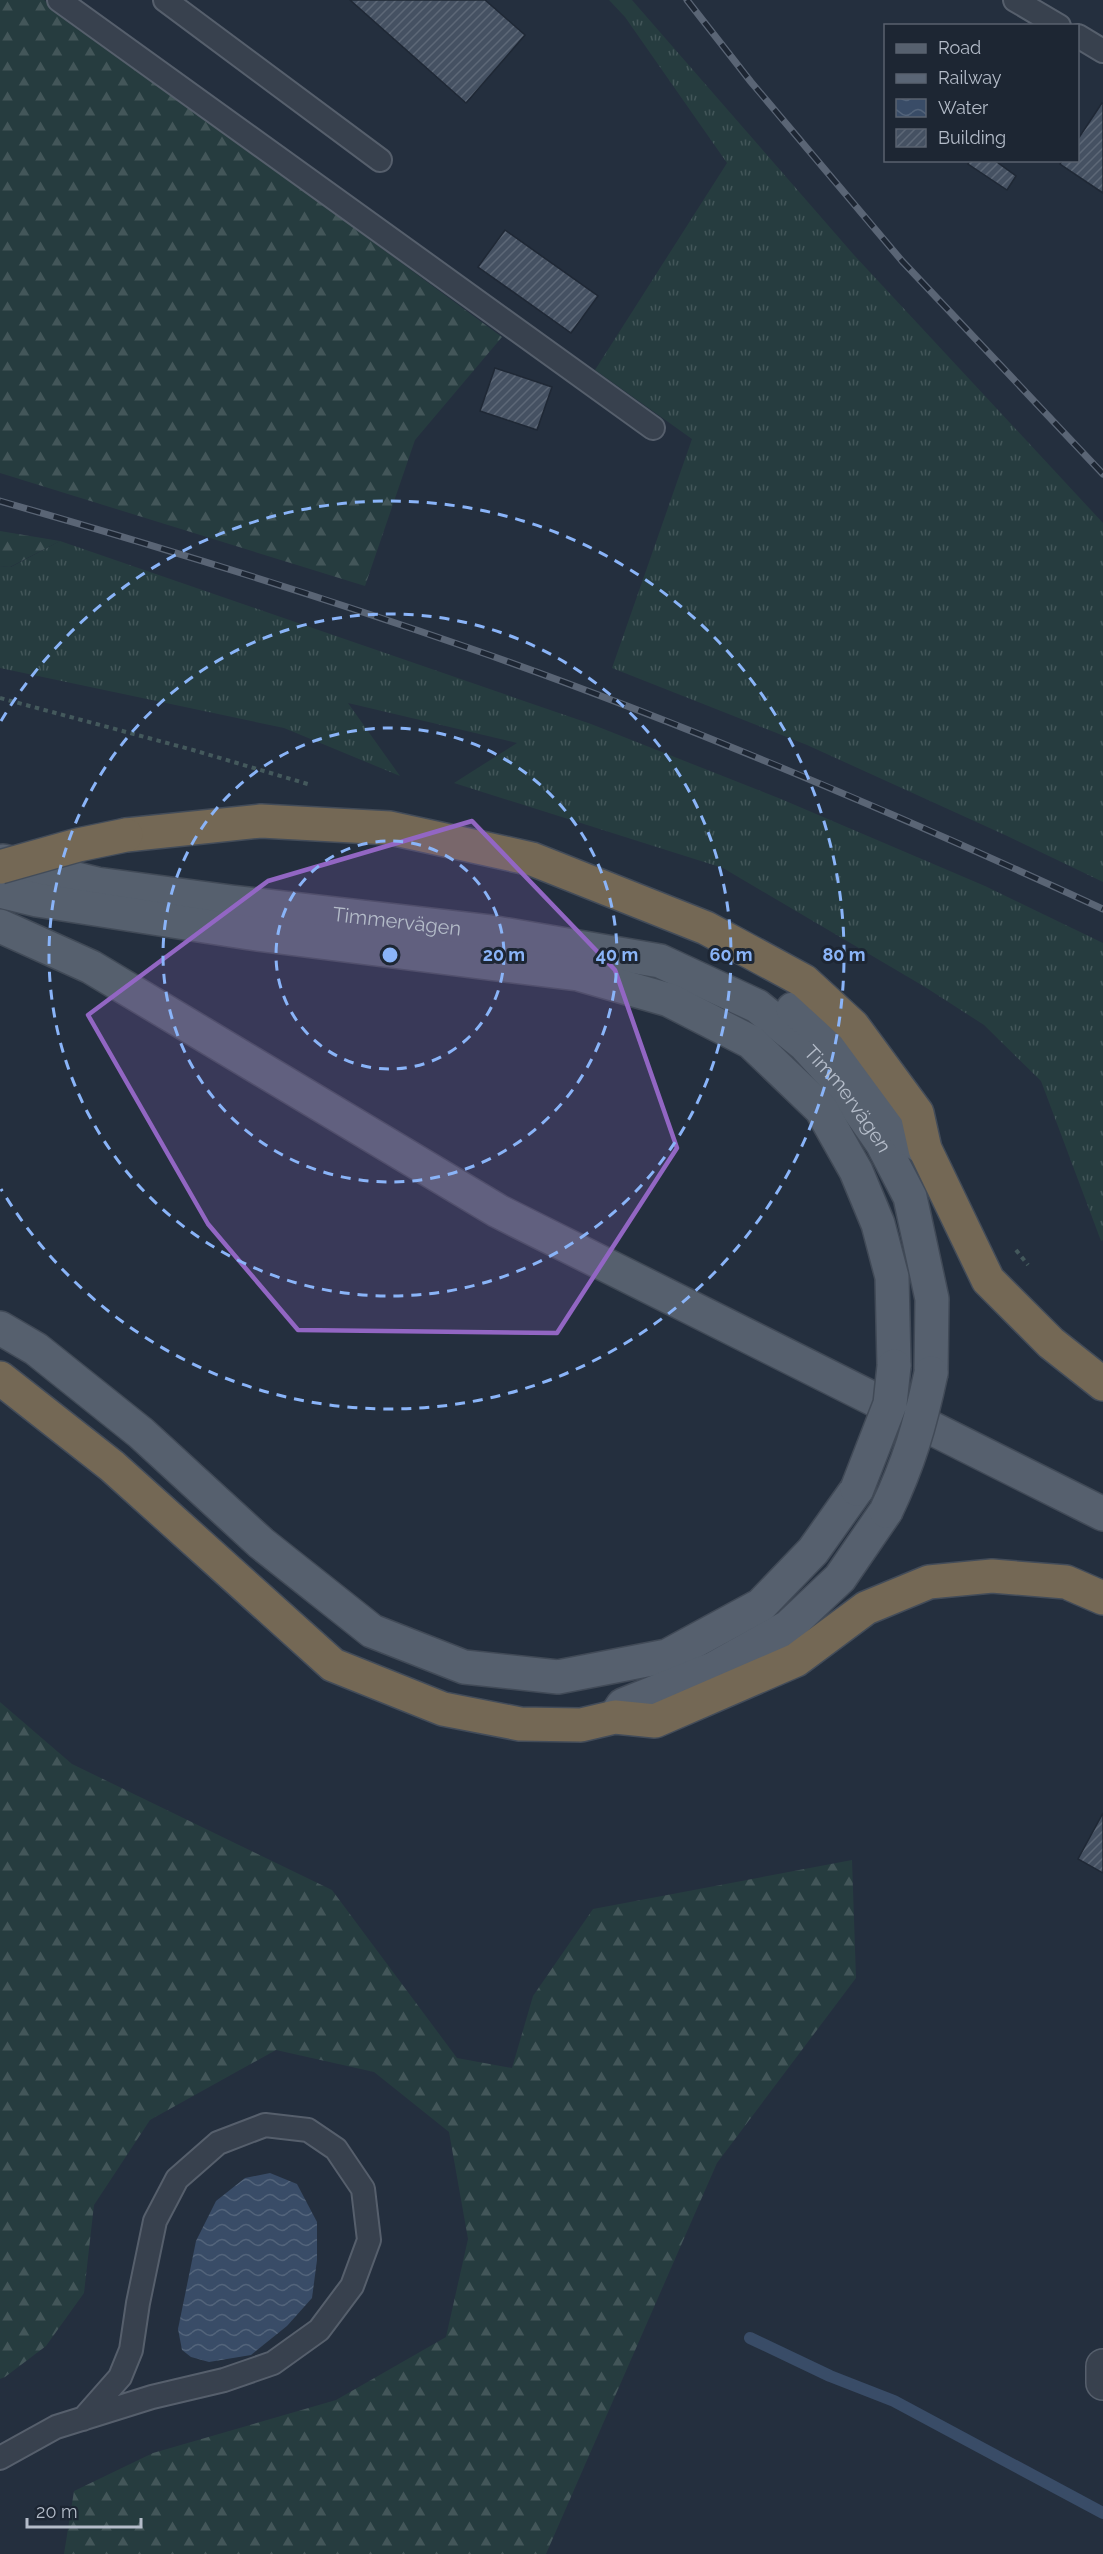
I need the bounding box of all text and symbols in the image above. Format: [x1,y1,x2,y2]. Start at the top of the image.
legend [884,24,1079,162]
text: Road [938,37,981,58]
text: Railway [938,67,1002,88]
text: Water [938,97,989,118]
text: Building [938,127,1006,148]
street label: Timmervägen [331,902,462,941]
text: 20 m [483,944,525,965]
text: 40 m [596,944,638,965]
text: 60 m [709,944,753,965]
text: 80 m [822,944,866,965]
centre of rings [380,945,400,965]
street label: Timmervägen [799,1040,897,1156]
scale bar [27,2491,141,2529]
text: 20 m [36,2501,78,2522]

